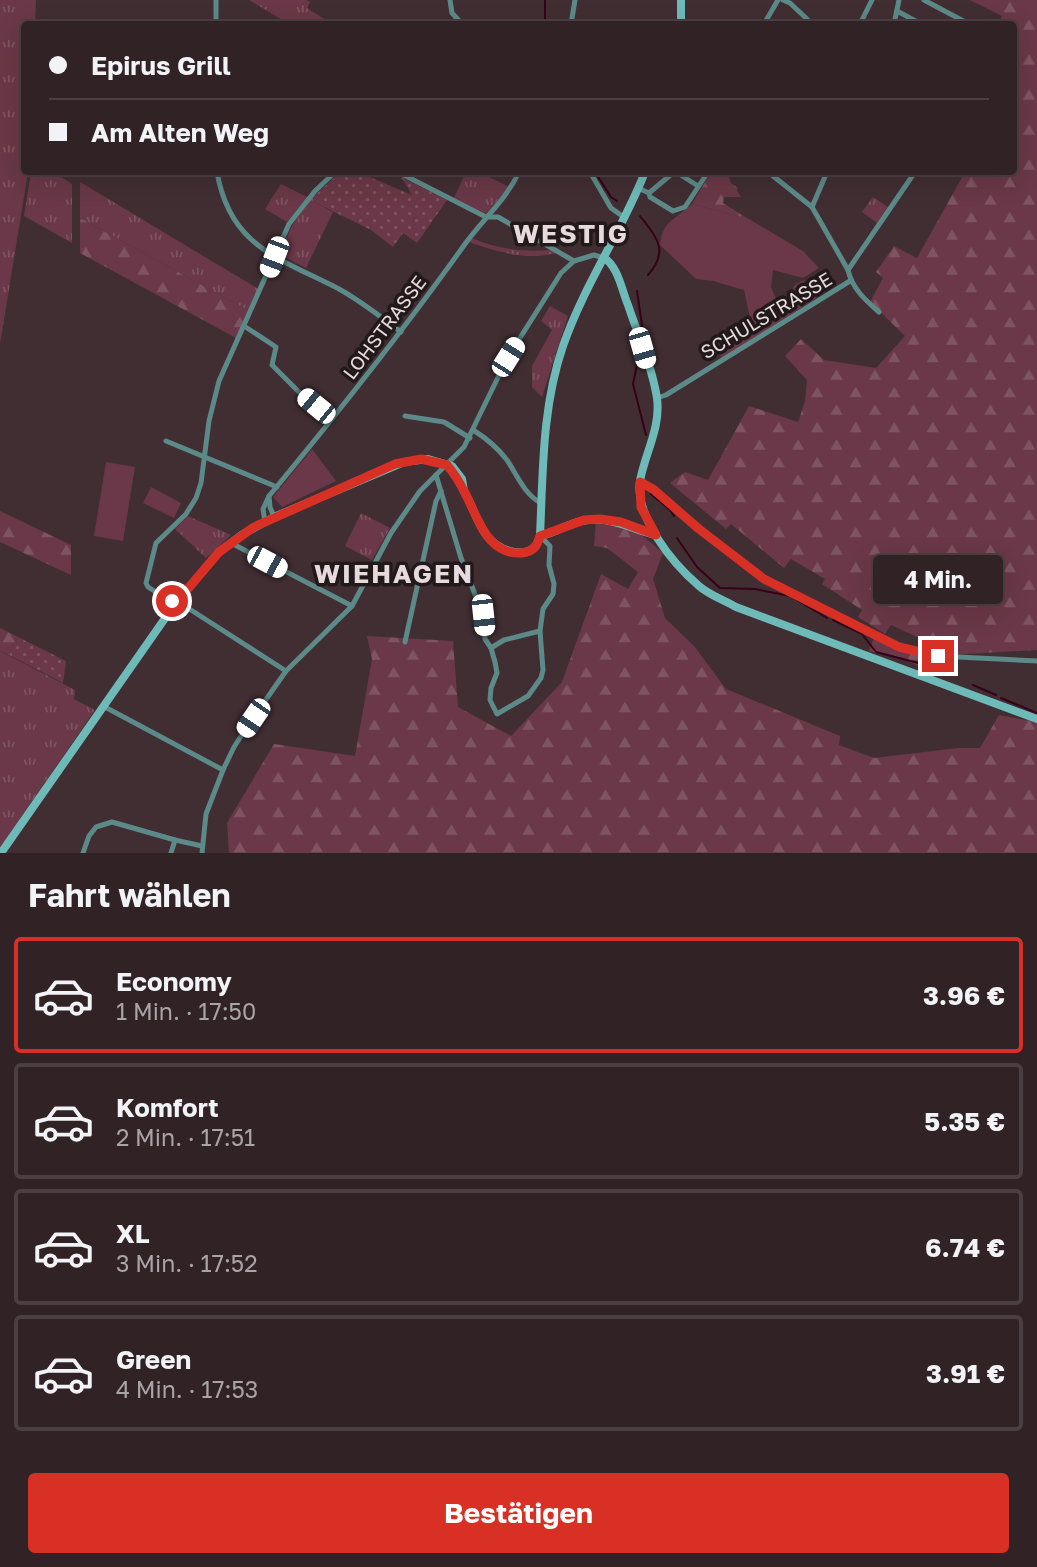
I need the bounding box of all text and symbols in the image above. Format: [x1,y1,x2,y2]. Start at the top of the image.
text: Epirus Grill [91,50,231,81]
text: Am Alten Weg [91,117,269,148]
district label: WESTIG [513,218,629,249]
car [257,234,292,280]
street label: SCHULSTRASSE [696,267,836,363]
street label: LOHSTRASSE [338,271,430,383]
car [627,325,658,371]
car [488,334,529,380]
car [294,385,339,427]
car [244,543,291,581]
callout: 4 Min. [873,554,1003,604]
district label: WIEHAGEN [314,558,474,589]
text: 4 Min. [904,565,972,593]
route start [156,585,188,617]
car [471,593,496,637]
route end [922,640,954,672]
car [233,695,274,741]
text: Fahrt wählen [28,876,231,914]
icon: car [32,964,95,1027]
text: Economy [116,966,232,997]
text: 3.96 € [923,980,1005,1011]
text: 1 Min. · 17:50 [116,997,256,1025]
icon: car [32,1090,95,1153]
text: Komfort [116,1092,219,1123]
text: 5.35 € [924,1106,1005,1137]
text: 2 Min. · 17:51 [116,1123,255,1151]
icon: car [32,1216,95,1279]
text: XL [116,1218,150,1249]
text: 6.74 € [925,1232,1005,1263]
text: 3 Min. · 17:52 [116,1249,258,1277]
icon: car [32,1342,95,1405]
text: Green [116,1344,191,1375]
text: 3.91 € [926,1358,1005,1389]
text: 4 Min. · 17:53 [116,1375,258,1403]
button: Bestätigen [28,1473,1009,1553]

